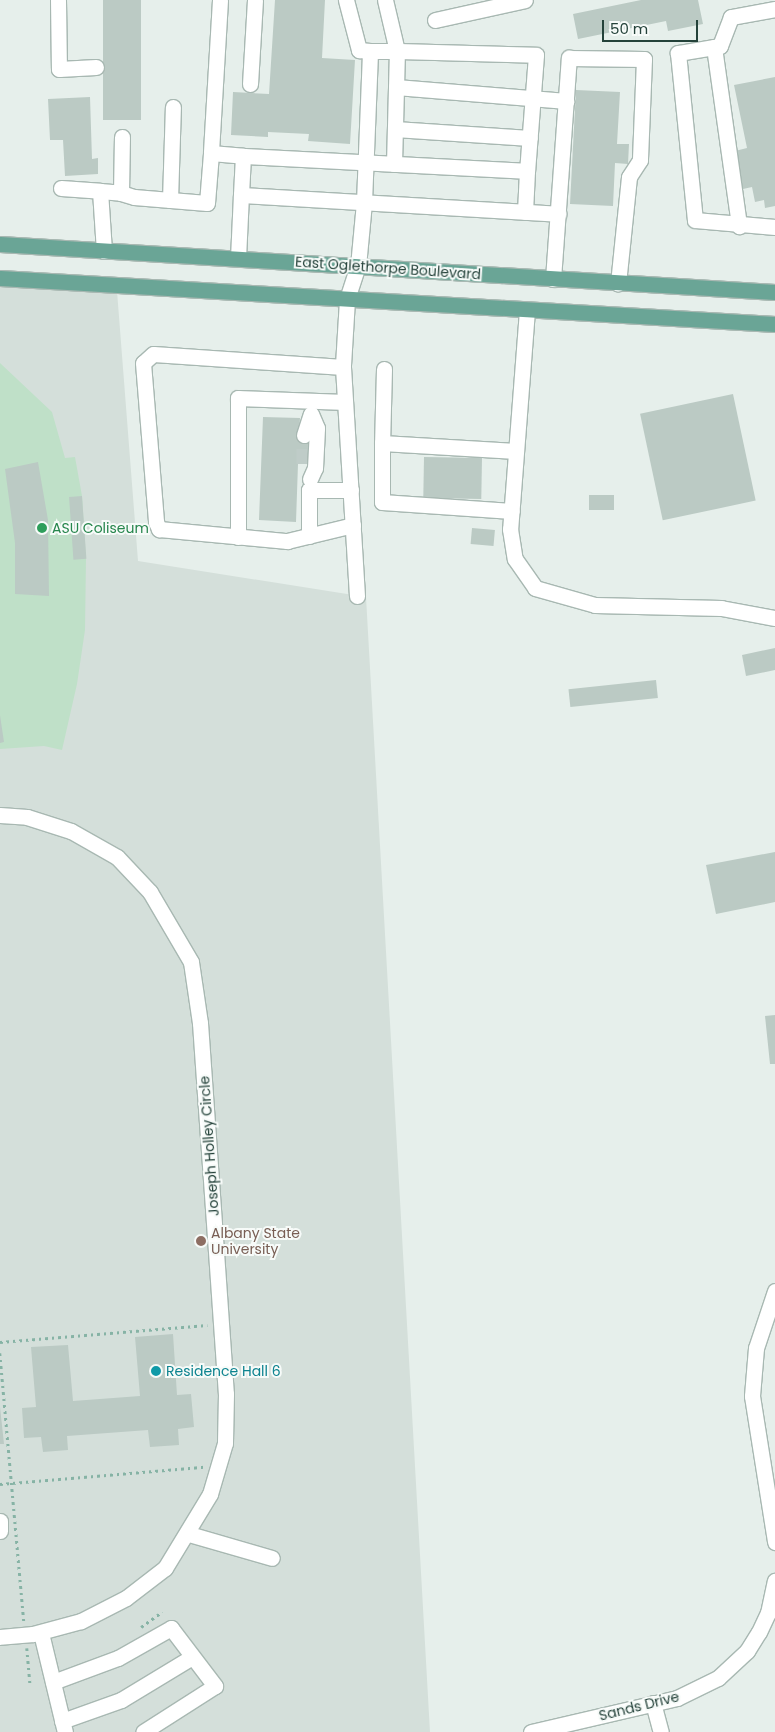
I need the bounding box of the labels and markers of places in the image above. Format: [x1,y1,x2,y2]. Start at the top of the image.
place label: ASU Coliseum [52,520,149,536]
marker: ASU Coliseum [36,522,48,534]
place label: Albany State University [211,1225,300,1258]
marker: Albany State University [195,1235,207,1247]
place label: Residence Hall 6 [166,1363,281,1379]
marker: Residence Hall 6 [150,1365,162,1377]

